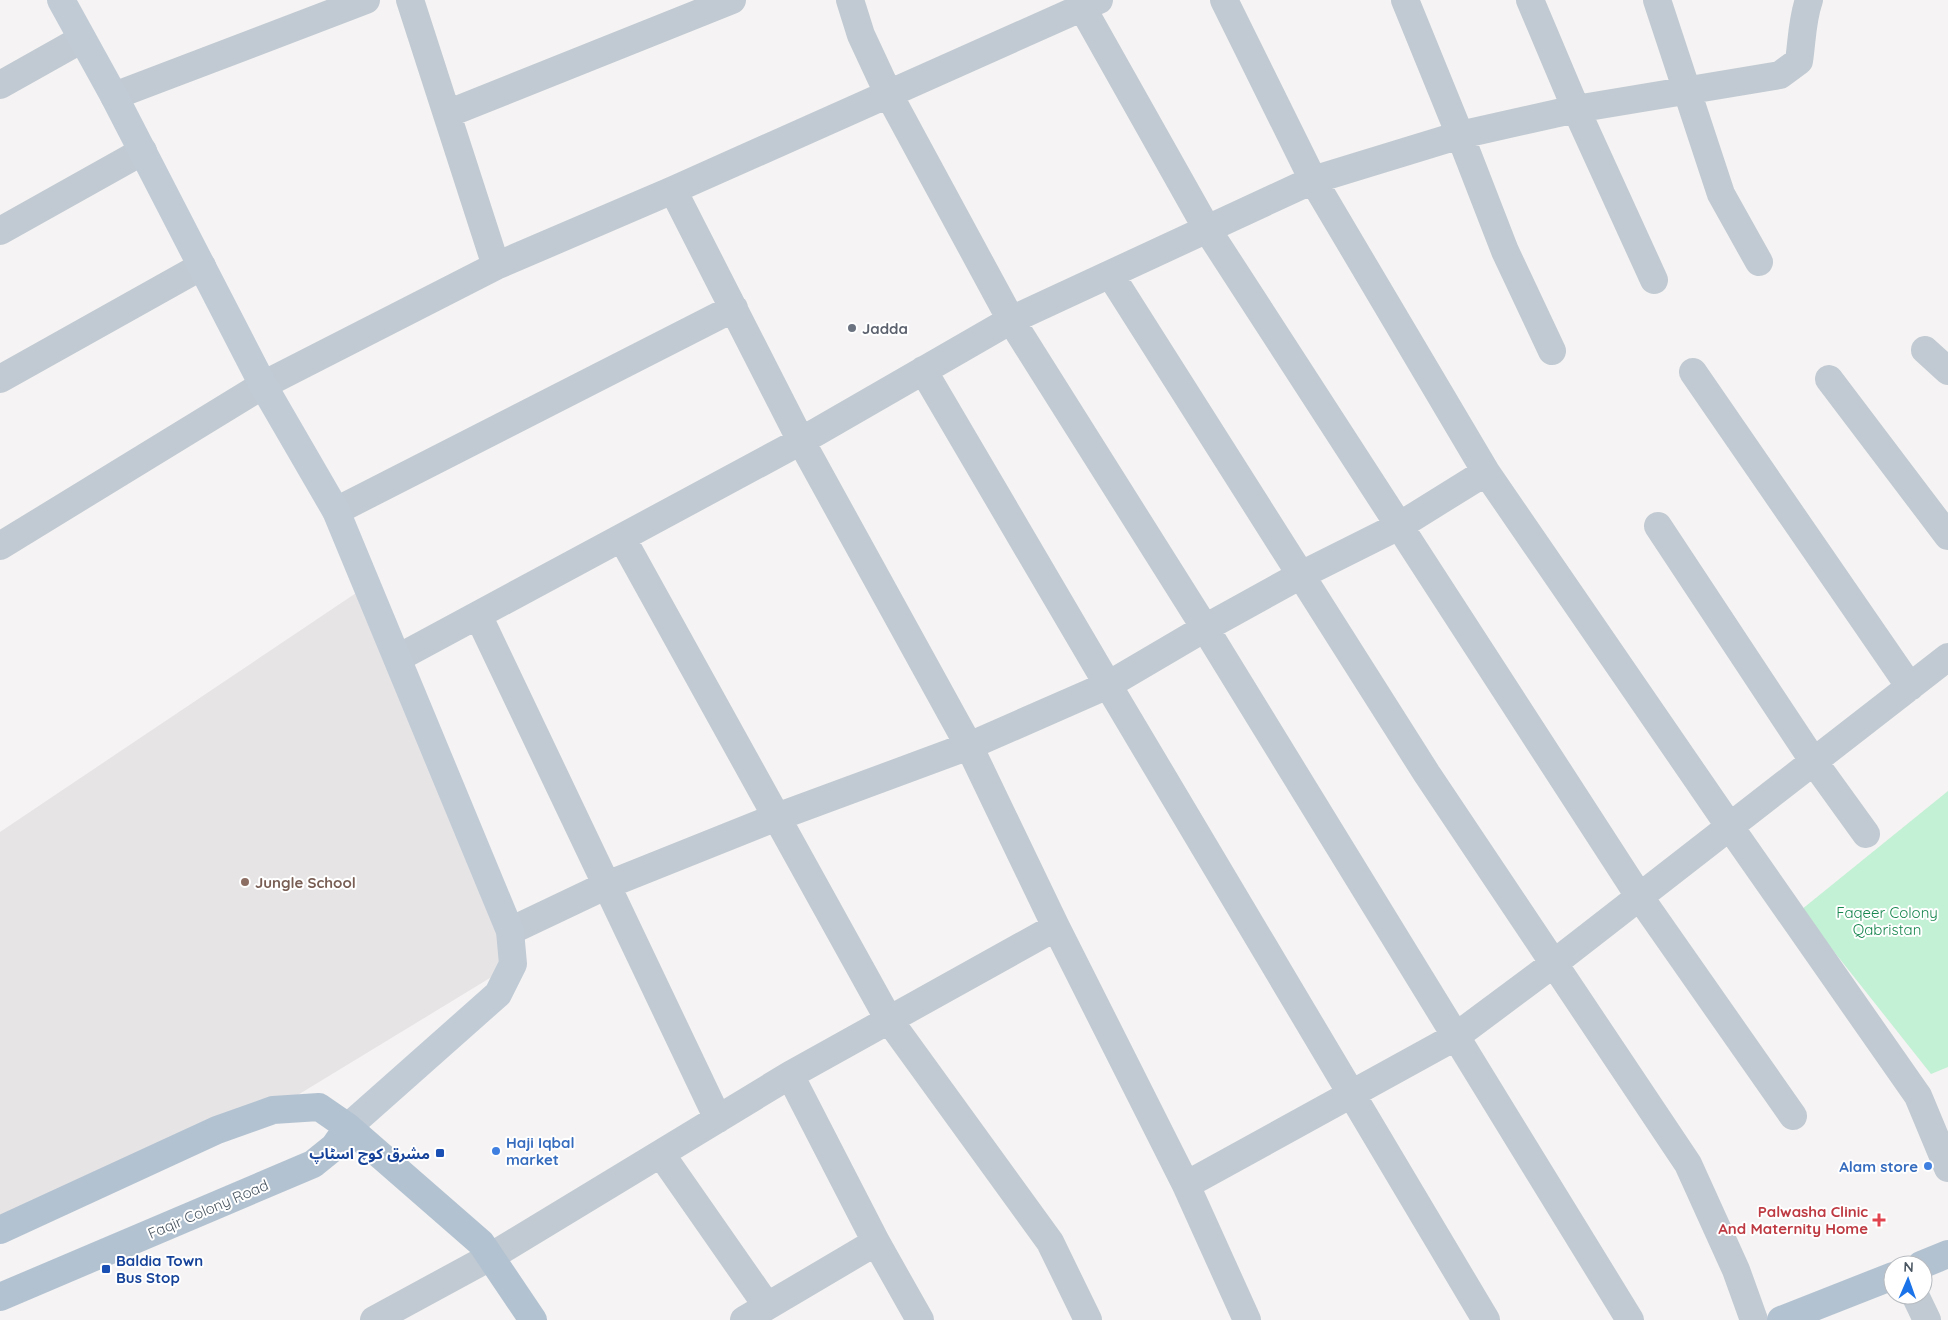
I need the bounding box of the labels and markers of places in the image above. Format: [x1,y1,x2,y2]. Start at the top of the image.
place label: Jadda [862,319,908,338]
marker: Jadda [846,322,858,334]
place label: Jungle School [255,873,356,892]
marker: Jungle School [239,876,251,888]
place label: Haji Iqbal market [506,1133,575,1169]
place label: مشرق کوچ اسٹاپ [309,1144,430,1165]
marker: Haji Iqbal market [490,1145,502,1157]
marker: مشرق کوچ اسٹاپ [434,1147,446,1159]
place label: Alam store [1839,1157,1918,1176]
marker: Alam store [1922,1160,1934,1172]
place label: Palwasha Clinic And Maternity Home [1718,1202,1868,1238]
marker: Palwasha Clinic And Maternity Home [1872,1213,1886,1227]
place label: Baldia Town Bus Stop [116,1251,203,1287]
marker: Baldia Town Bus Stop [100,1263,112,1275]

